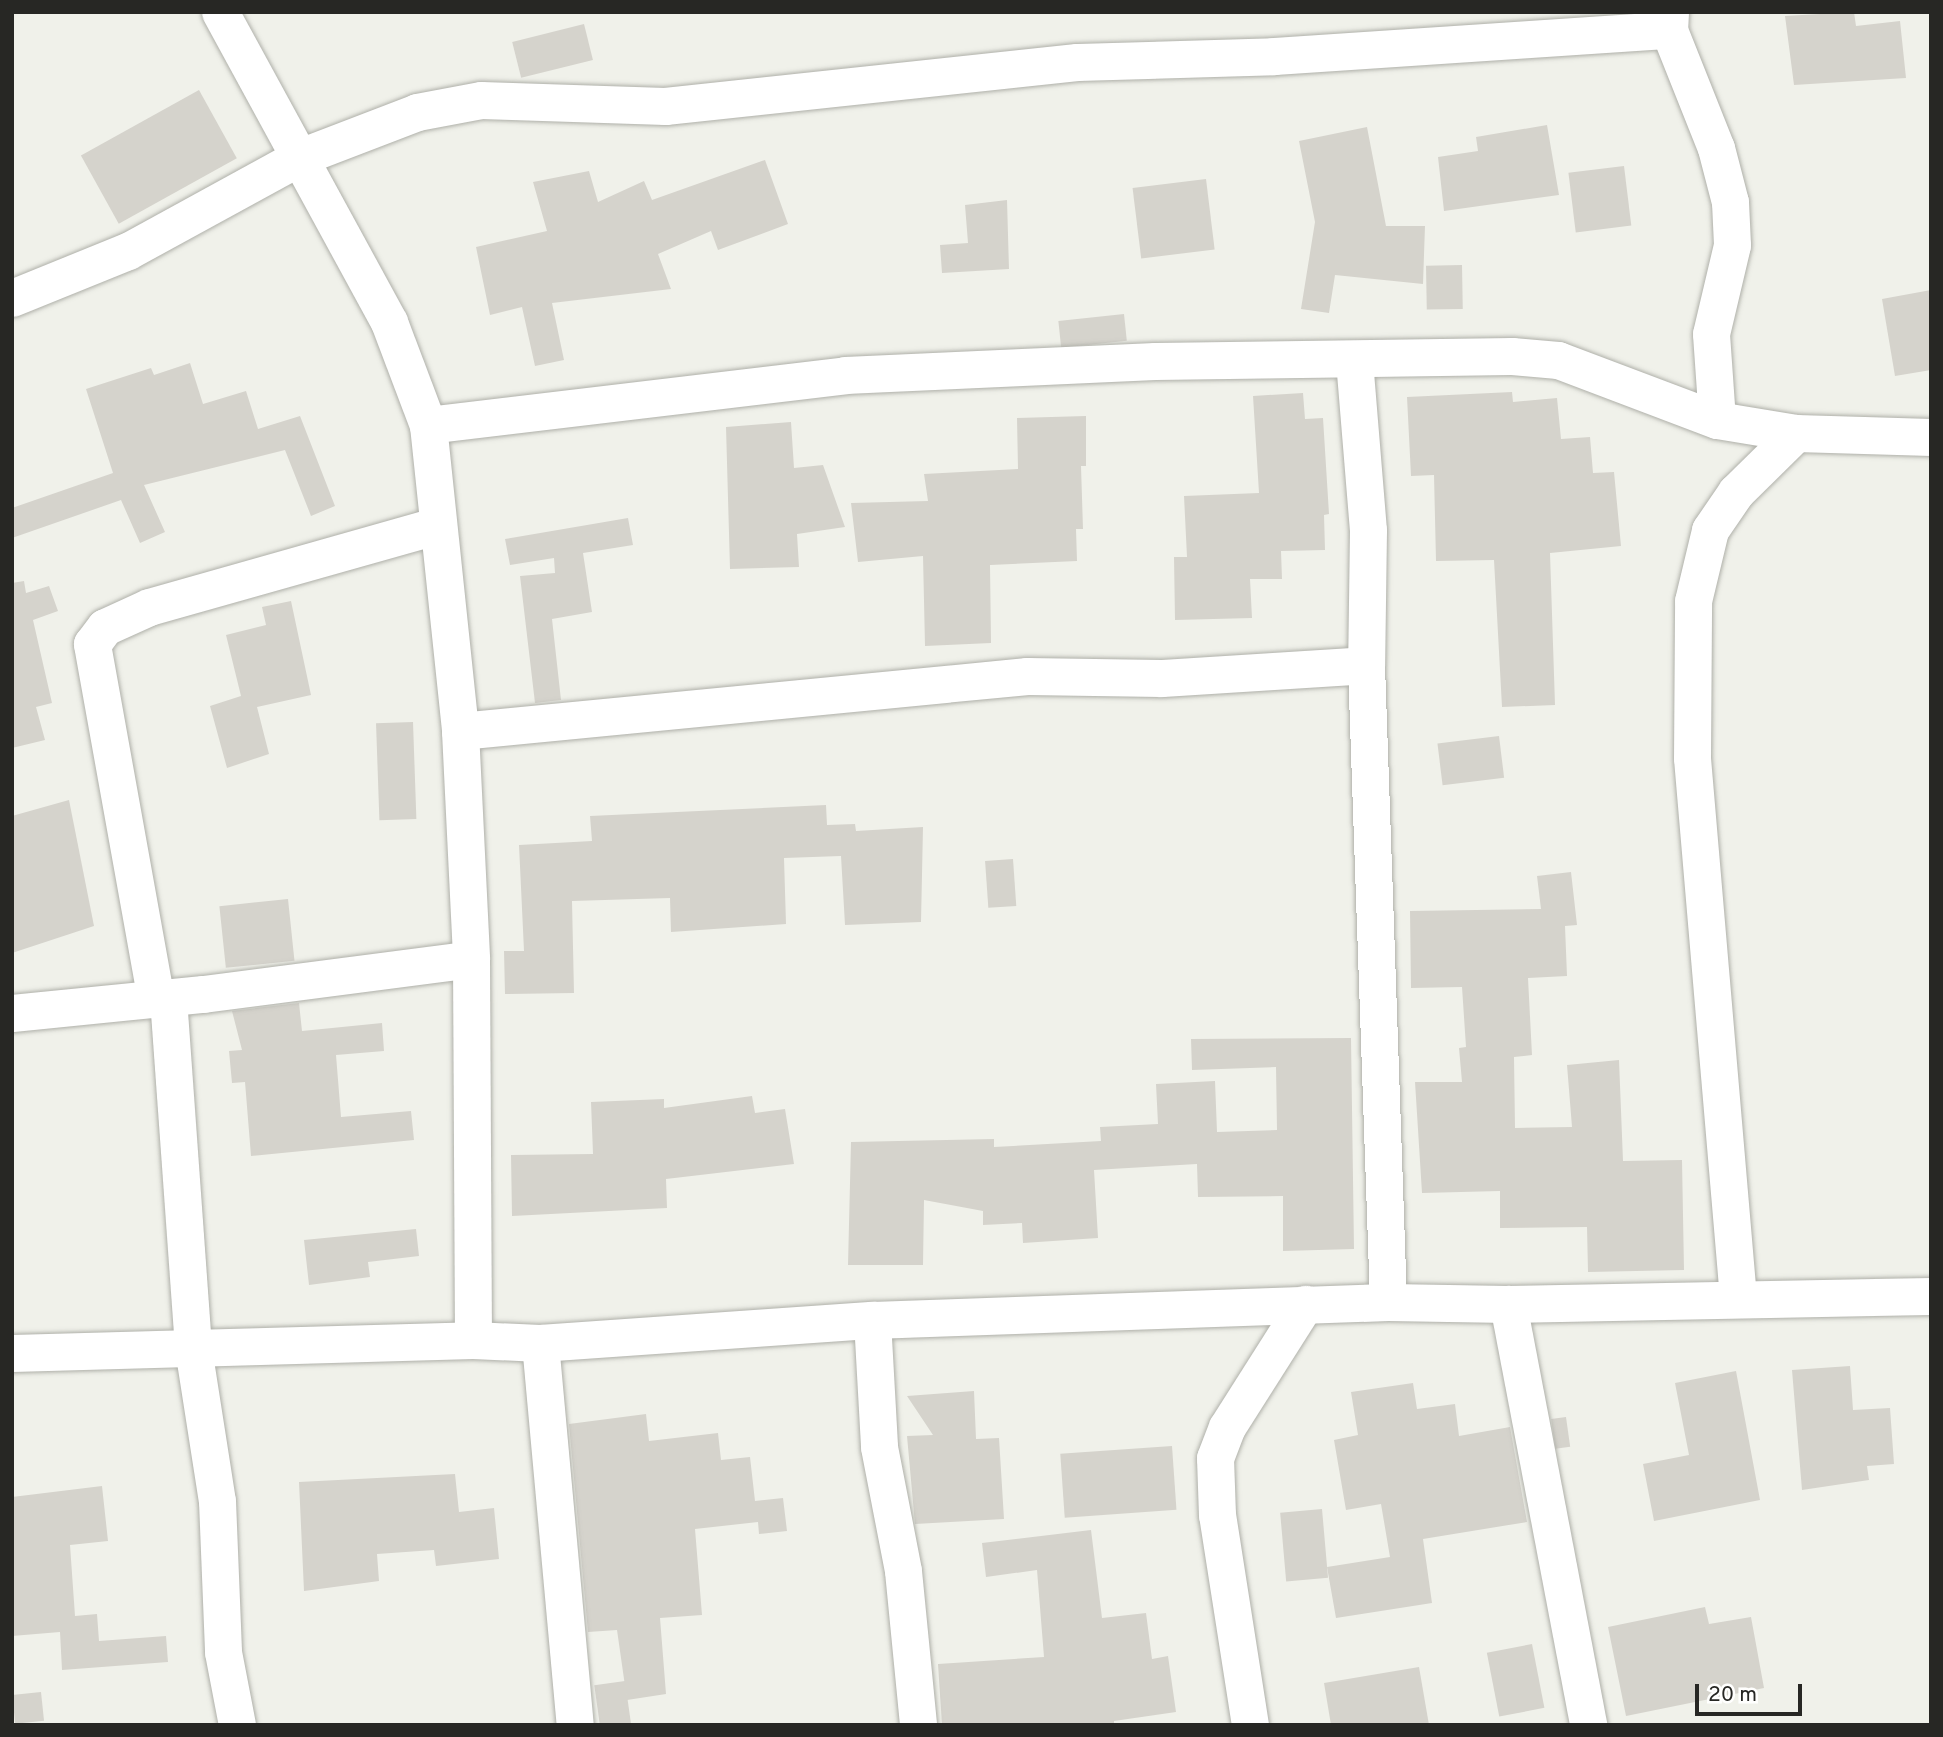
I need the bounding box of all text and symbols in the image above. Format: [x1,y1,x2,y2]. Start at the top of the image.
scale bar [1698,1670,1805,1714]
text: 20 m [1708,1682,1757,1709]

